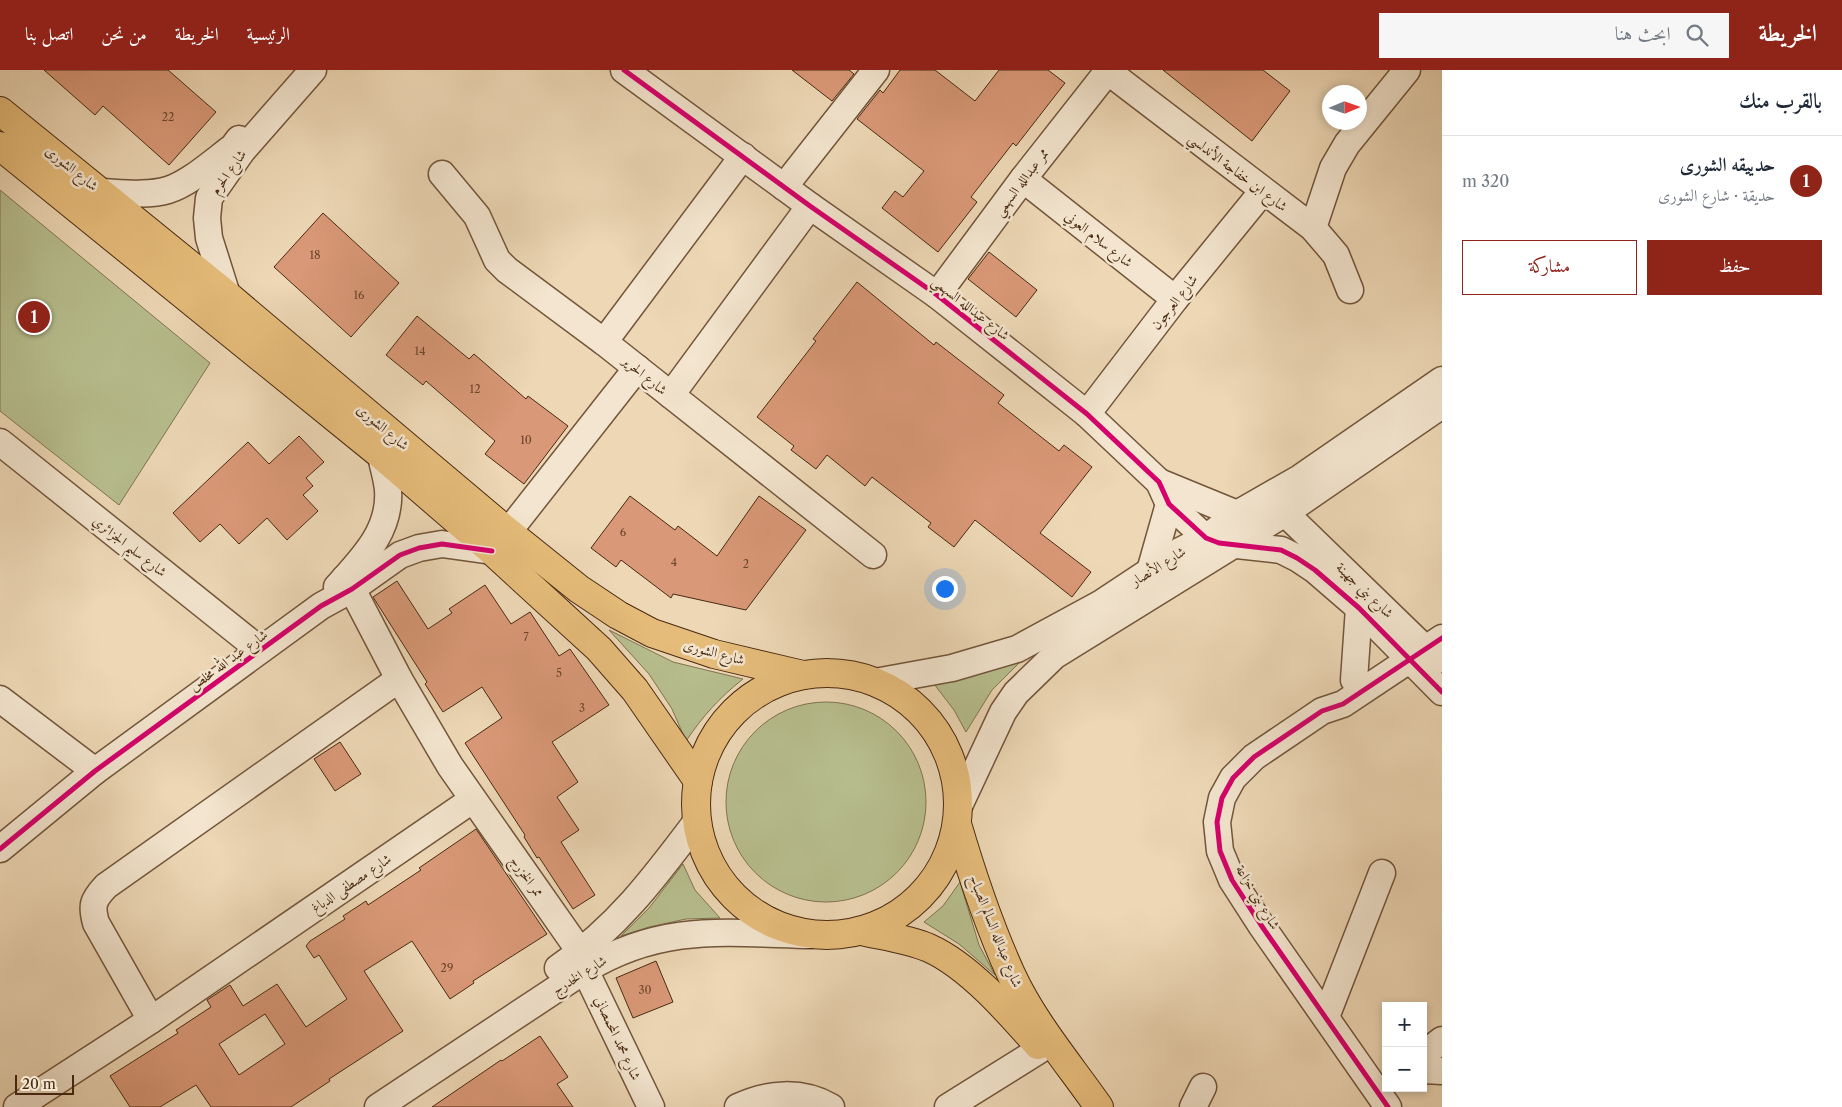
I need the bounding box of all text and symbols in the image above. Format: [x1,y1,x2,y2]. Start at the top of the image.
search box [1379,13,1729,58]
text: الخريطة [1759,18,1817,47]
icon: search [1683,21,1711,49]
text: ابحث هنا [1615,22,1671,45]
text: اتصل بنا [25,23,73,45]
text: من نحن [101,23,147,45]
text: الخريطة [175,23,219,45]
text: الرئيسية [247,23,290,45]
north arrow [1322,85,1367,130]
text: بالقرب منك [1739,88,1822,113]
house number: 22 [162,110,174,124]
street label: شارع ابن خفاجة الأندلسي [1182,128,1292,219]
street label: شارع الشورى [40,141,102,197]
street label: ممر عبدالله السهمي [990,144,1056,222]
street label: شارع الحرم [206,146,253,200]
text: حدييقه الشورى [1680,153,1775,176]
text: 320 m [1462,171,1509,191]
text: 1 [1802,171,1810,191]
text: حديقة · شارع الشورى [1658,185,1775,205]
street label: شارع سلام العوني [1059,207,1137,274]
button: مشاركة [1462,240,1637,295]
button: حفظ [1647,240,1822,295]
house number: 18 [309,248,321,262]
street label: شارع العرجون [1147,271,1204,335]
street label: شارع عبدالله السهمي [926,272,1013,347]
house number: 16 [353,288,365,302]
pin: 1 [18,298,50,336]
house number: 14 [415,344,425,358]
street label: شارع الحرير [615,350,671,401]
house number: 12 [470,382,480,396]
street label: شارع الشورى [351,400,413,456]
house number: 10 [520,433,532,447]
street label: شارع سليم الجزائري [86,512,171,584]
house number: 6 [620,525,627,539]
street label: شارع الأنصار [1125,541,1191,594]
house number: 4 [671,555,677,569]
house number: 2 [743,557,749,571]
street label: شارع بني جهينة [1330,558,1397,625]
your location [932,576,958,602]
street label: شارع عبد الله مخلص [184,624,273,697]
house number: 7 [523,630,529,644]
street label: شارع الشورى [681,635,747,672]
house number: 5 [556,666,562,680]
house number: 3 [579,701,585,715]
street label: شارع مصطفى الدباغ [307,850,396,919]
street label: ممر الخزرج [503,852,548,902]
street label: شارع بني خزاعة [1228,861,1284,935]
street label: شارع عبدالله السالم الصباح [962,872,1027,991]
street label: شارع الخدرج [548,951,612,1002]
house number: 29 [441,961,453,975]
house number: 30 [638,983,652,997]
street label: شارع محمد المحمصاني [588,993,645,1084]
map controls [1382,1002,1427,1092]
button: + [1382,1002,1427,1047]
button: − [1382,1047,1427,1092]
scale bar [15,1072,74,1095]
text: 20 m [22,1075,56,1093]

